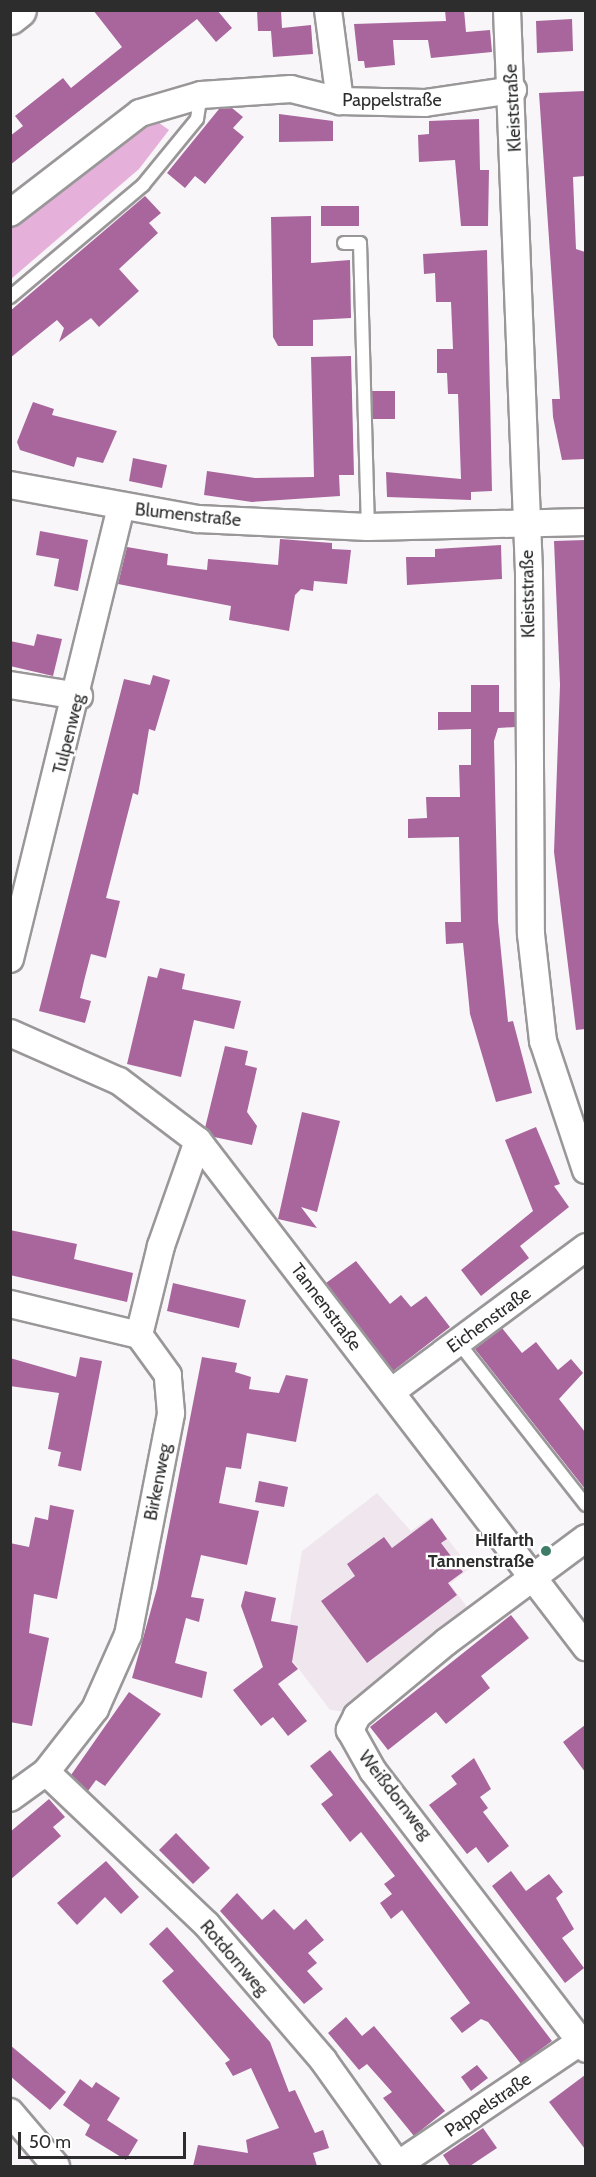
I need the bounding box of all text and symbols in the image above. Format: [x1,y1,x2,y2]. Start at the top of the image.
street label: Kleiststraße [500,63,526,153]
street label: Pappelstraße [342,89,442,111]
street label: Blumenstraße [134,499,242,531]
street label: Kleiststraße [516,550,540,638]
street label: Tulpenweg [49,692,89,776]
street label: Tannenstraße [286,1259,366,1355]
street label: Eichenstraße [443,1282,535,1358]
street label: Birkenweg [140,1442,176,1522]
place label: Hilfarth Tannenstraße [428,1530,534,1572]
marker: Hilfarth Tannenstraße [539,1544,553,1558]
street label: Weißdornweg [354,1746,436,1844]
street label: Rotdornweg [195,1916,273,2000]
street label: Pappelstraße [441,2068,535,2142]
scale bar [21,2120,189,2158]
text: 50 m [29,2131,71,2153]

